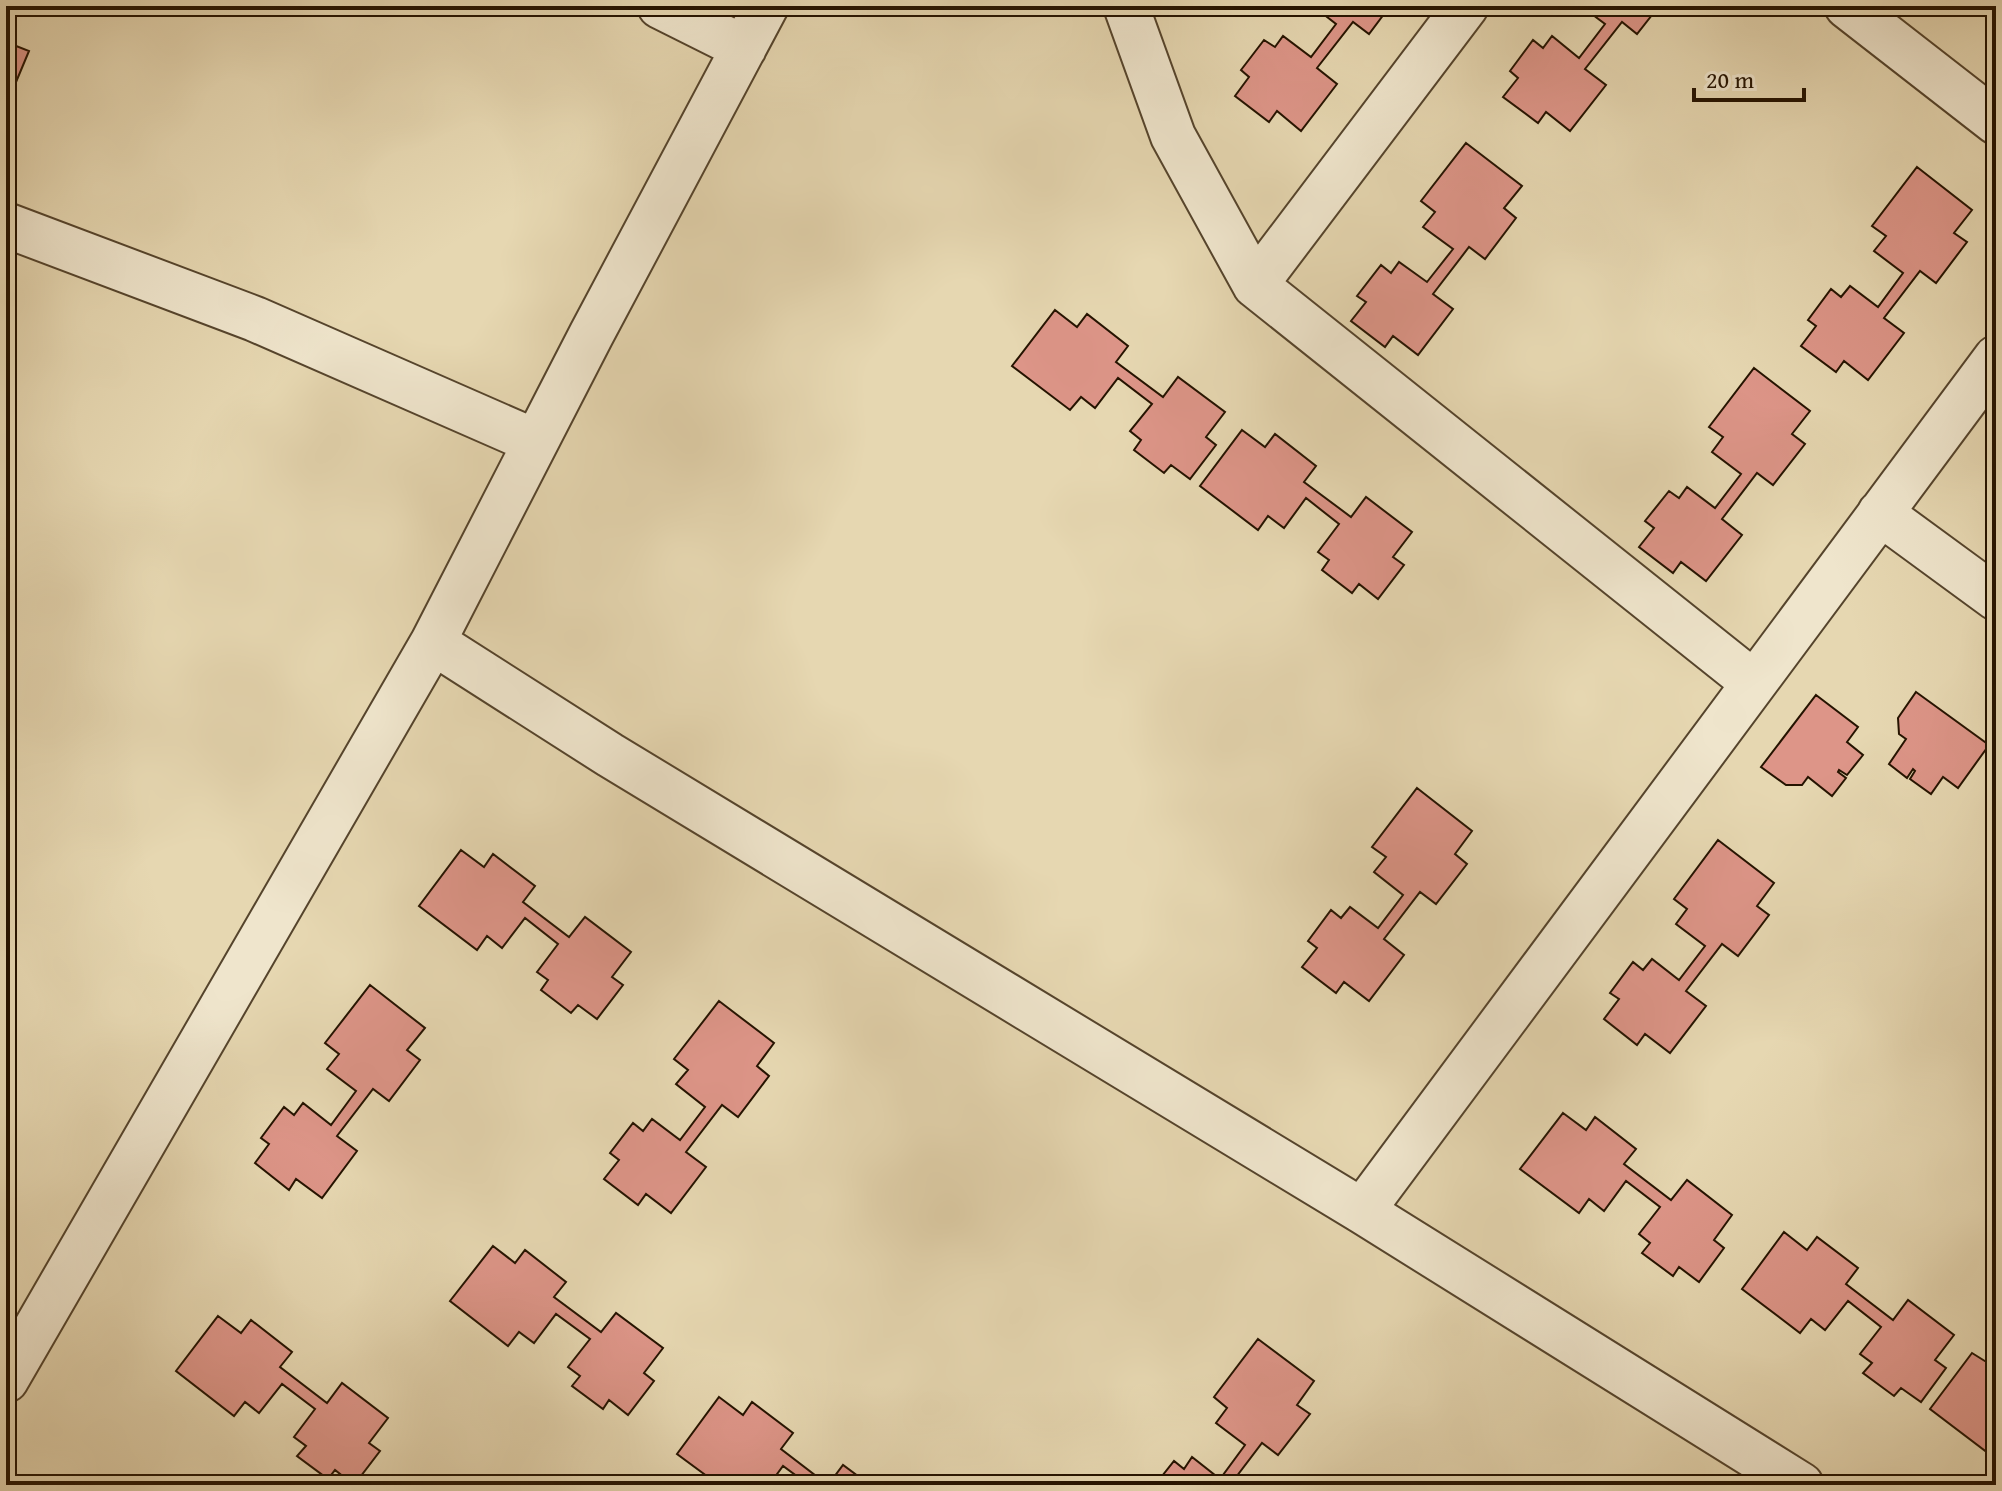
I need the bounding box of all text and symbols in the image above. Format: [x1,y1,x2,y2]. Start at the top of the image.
scale bar [1694,52,1804,102]
text: 20 m [1706,62,1754,97]

